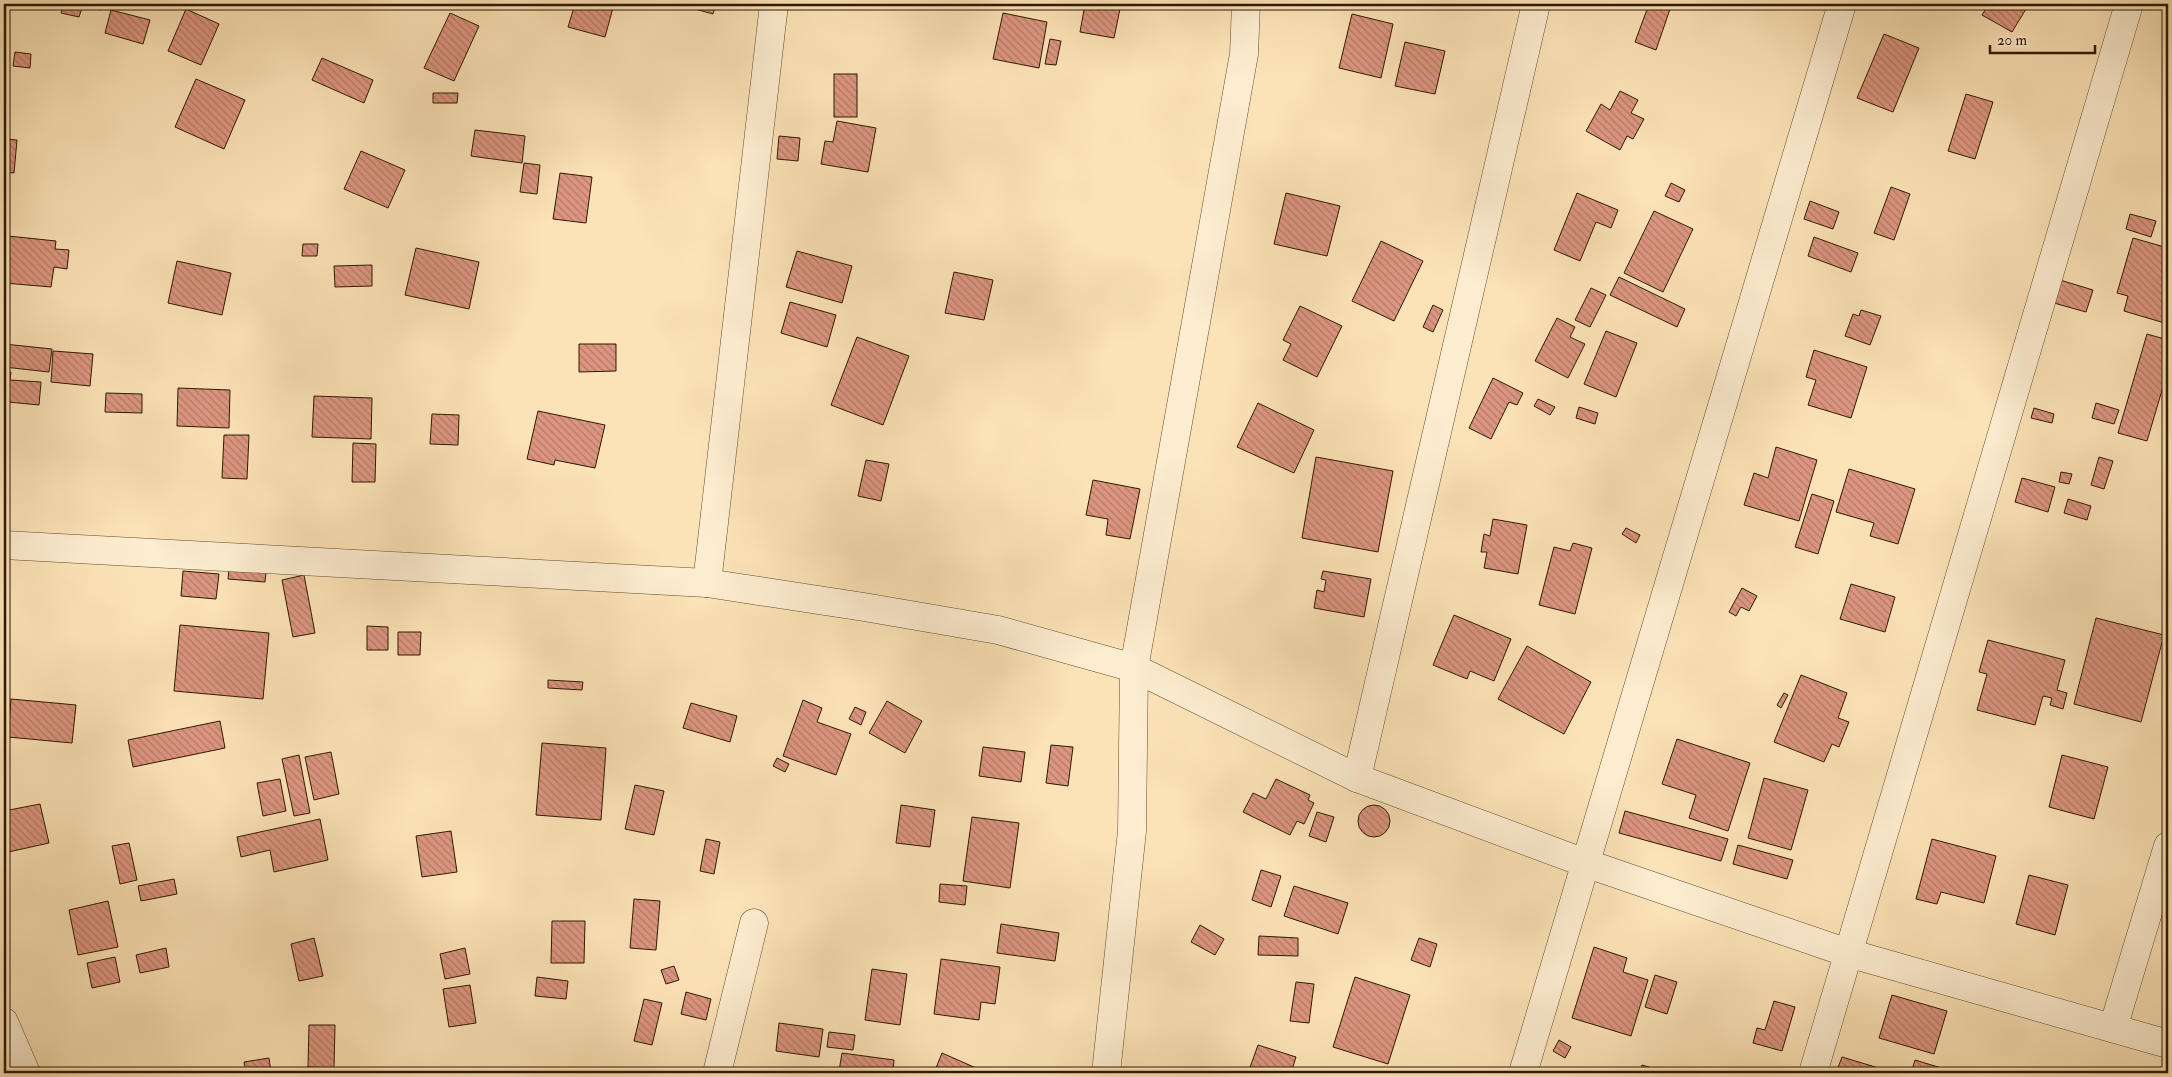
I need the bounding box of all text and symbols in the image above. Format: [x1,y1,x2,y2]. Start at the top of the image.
scale bar [1990,22,2094,54]
text: 20 m [1997,31,2027,50]

